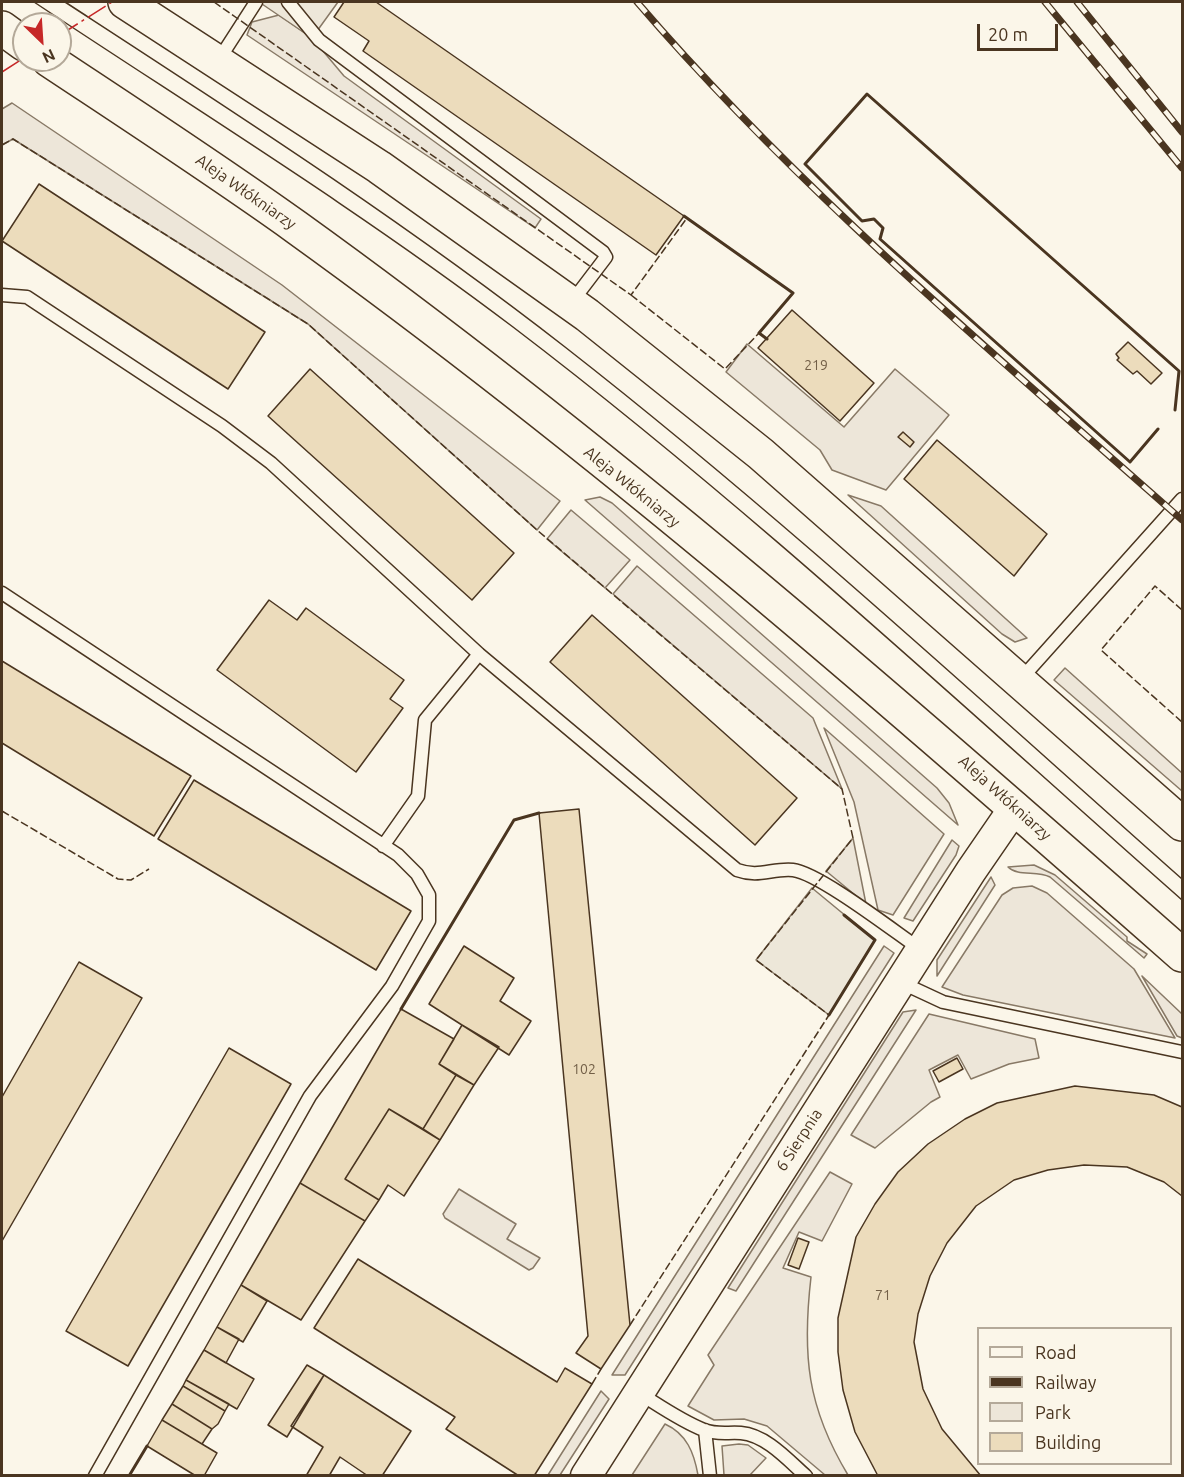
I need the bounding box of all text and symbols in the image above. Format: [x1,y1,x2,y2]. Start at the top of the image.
north arrow [12,12,72,72]
scale bar [980,12,1061,50]
text: 20 m [988,24,1028,44]
text: N [40,46,58,67]
street label: Aleja Włókniarzy [192,150,300,234]
house number: 219 [804,357,828,373]
street label: Aleja Włókniarzy [580,442,684,532]
street label: Aleja Włókniarzy [955,751,1055,845]
house number: 102 [572,1061,596,1077]
street label: 6 Sierpnia [772,1105,826,1175]
house number: 71 [875,1287,891,1303]
legend [977,1327,1172,1465]
text: Road [1035,1342,1077,1362]
text: Railway [1035,1372,1096,1392]
text: Park [1035,1402,1071,1422]
text: Building [1035,1432,1101,1452]

